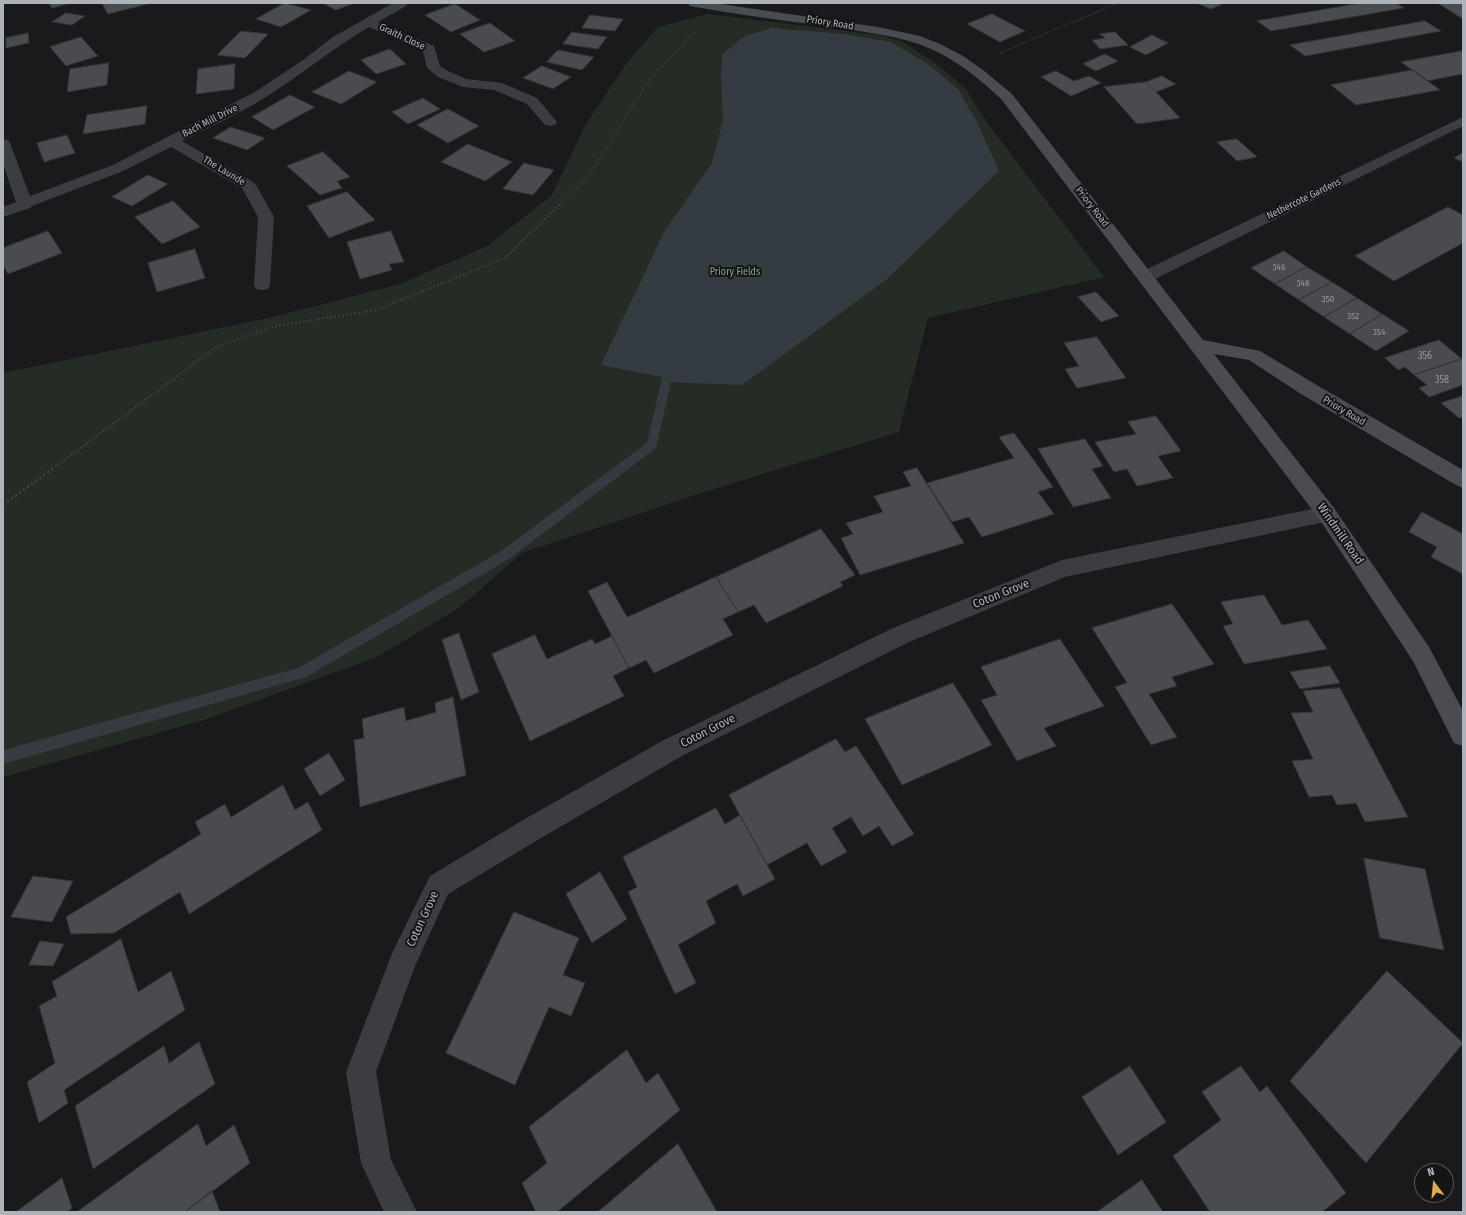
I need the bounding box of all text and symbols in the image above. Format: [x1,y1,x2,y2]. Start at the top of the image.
street label: Priory Road [806,13,854,33]
street label: Graith Close [377,21,427,53]
street label: Bach Mill Drive [180,102,240,140]
street label: The Launde [201,154,247,188]
street label: Nethercote Gardens [1265,176,1343,222]
street label: Priory Road [1073,185,1111,229]
house number: 346 [1273,262,1285,272]
park label: Priory Fields [710,266,760,278]
house number: 348 [1297,278,1309,288]
house number: 350 [1322,294,1334,304]
house number: 352 [1347,311,1359,321]
house number: 354 [1373,327,1385,337]
house number: 356 [1418,350,1432,362]
house number: 358 [1435,374,1449,386]
street label: Priory Road [1321,394,1367,428]
street label: Windmill Road [1314,501,1366,567]
street label: Coton Grove [971,576,1031,612]
street label: Coton Grove [678,711,738,751]
street label: Coton Grove [404,889,442,949]
north arrow [1414,1163,1454,1203]
text: N [1426,1165,1436,1179]

